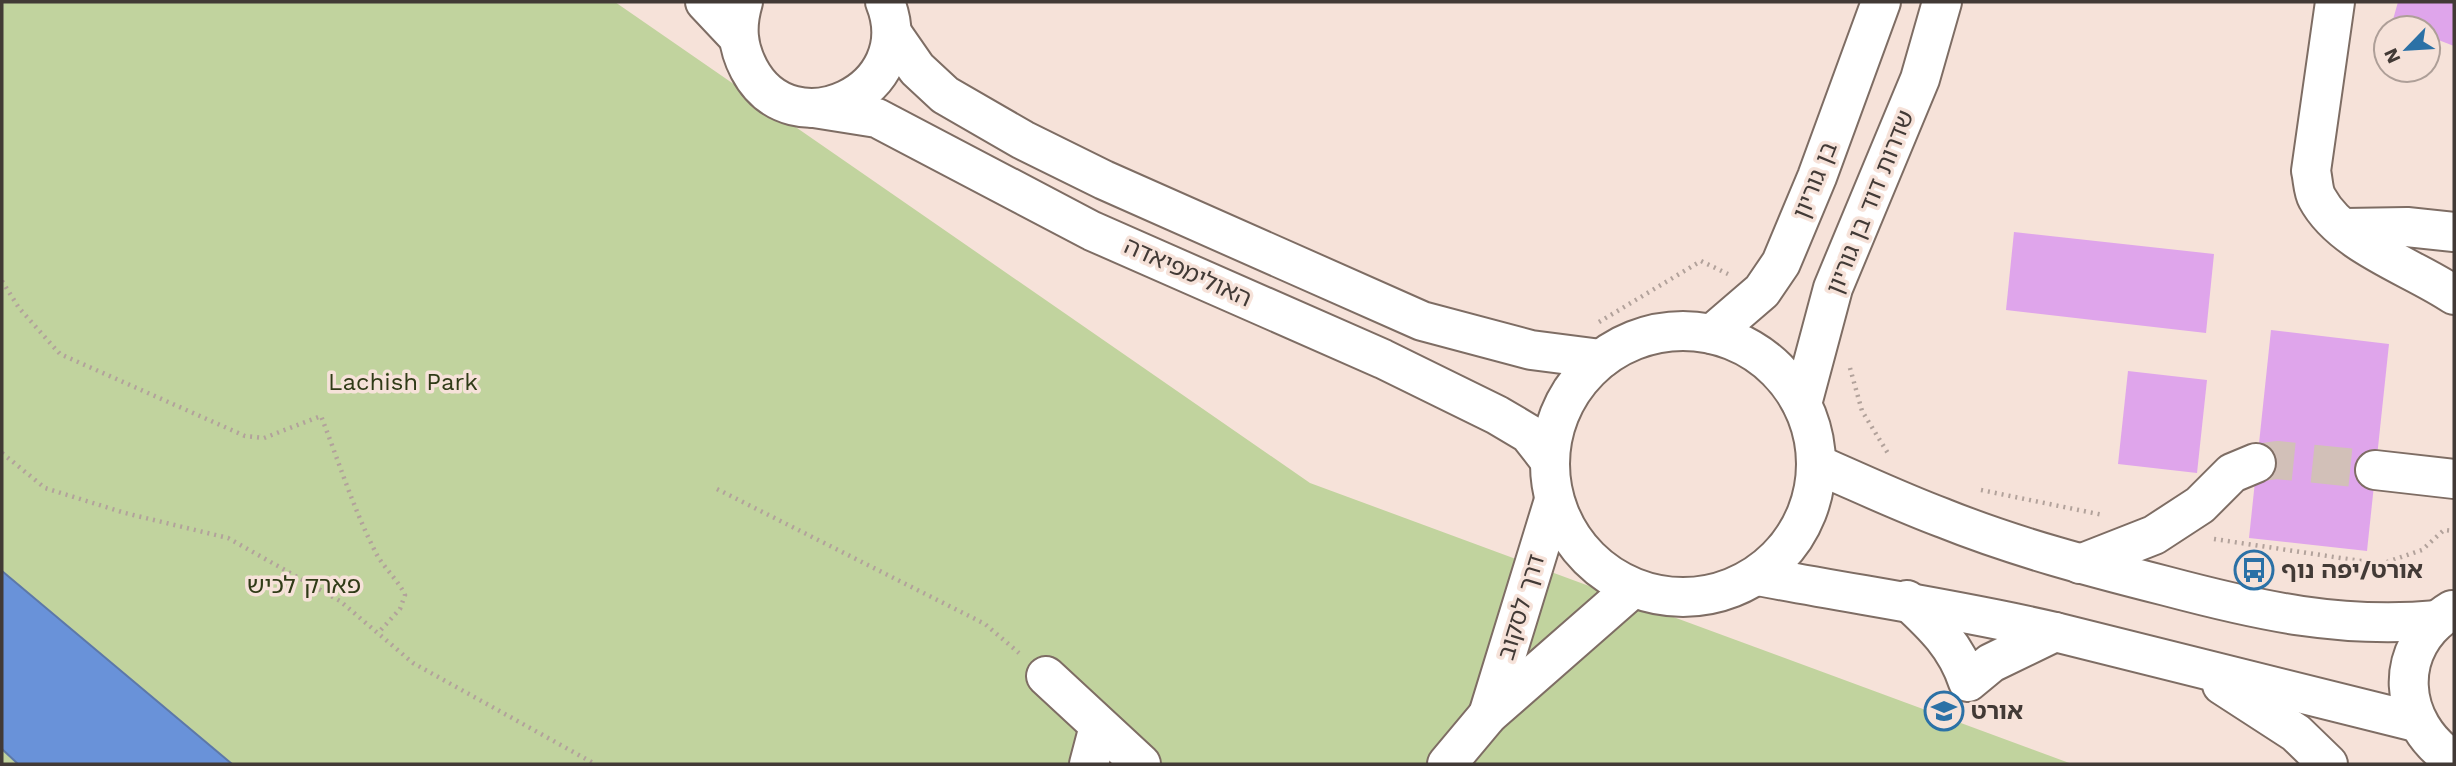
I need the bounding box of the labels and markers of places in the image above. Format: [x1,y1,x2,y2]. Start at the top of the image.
bus stop icon: אורט/יפה נוף [2233,549,2275,591]
place label: אורט/יפה נוף [2281,556,2423,584]
school or university icon: אורט [1923,690,1965,732]
place label: אורט [1971,697,2023,725]

